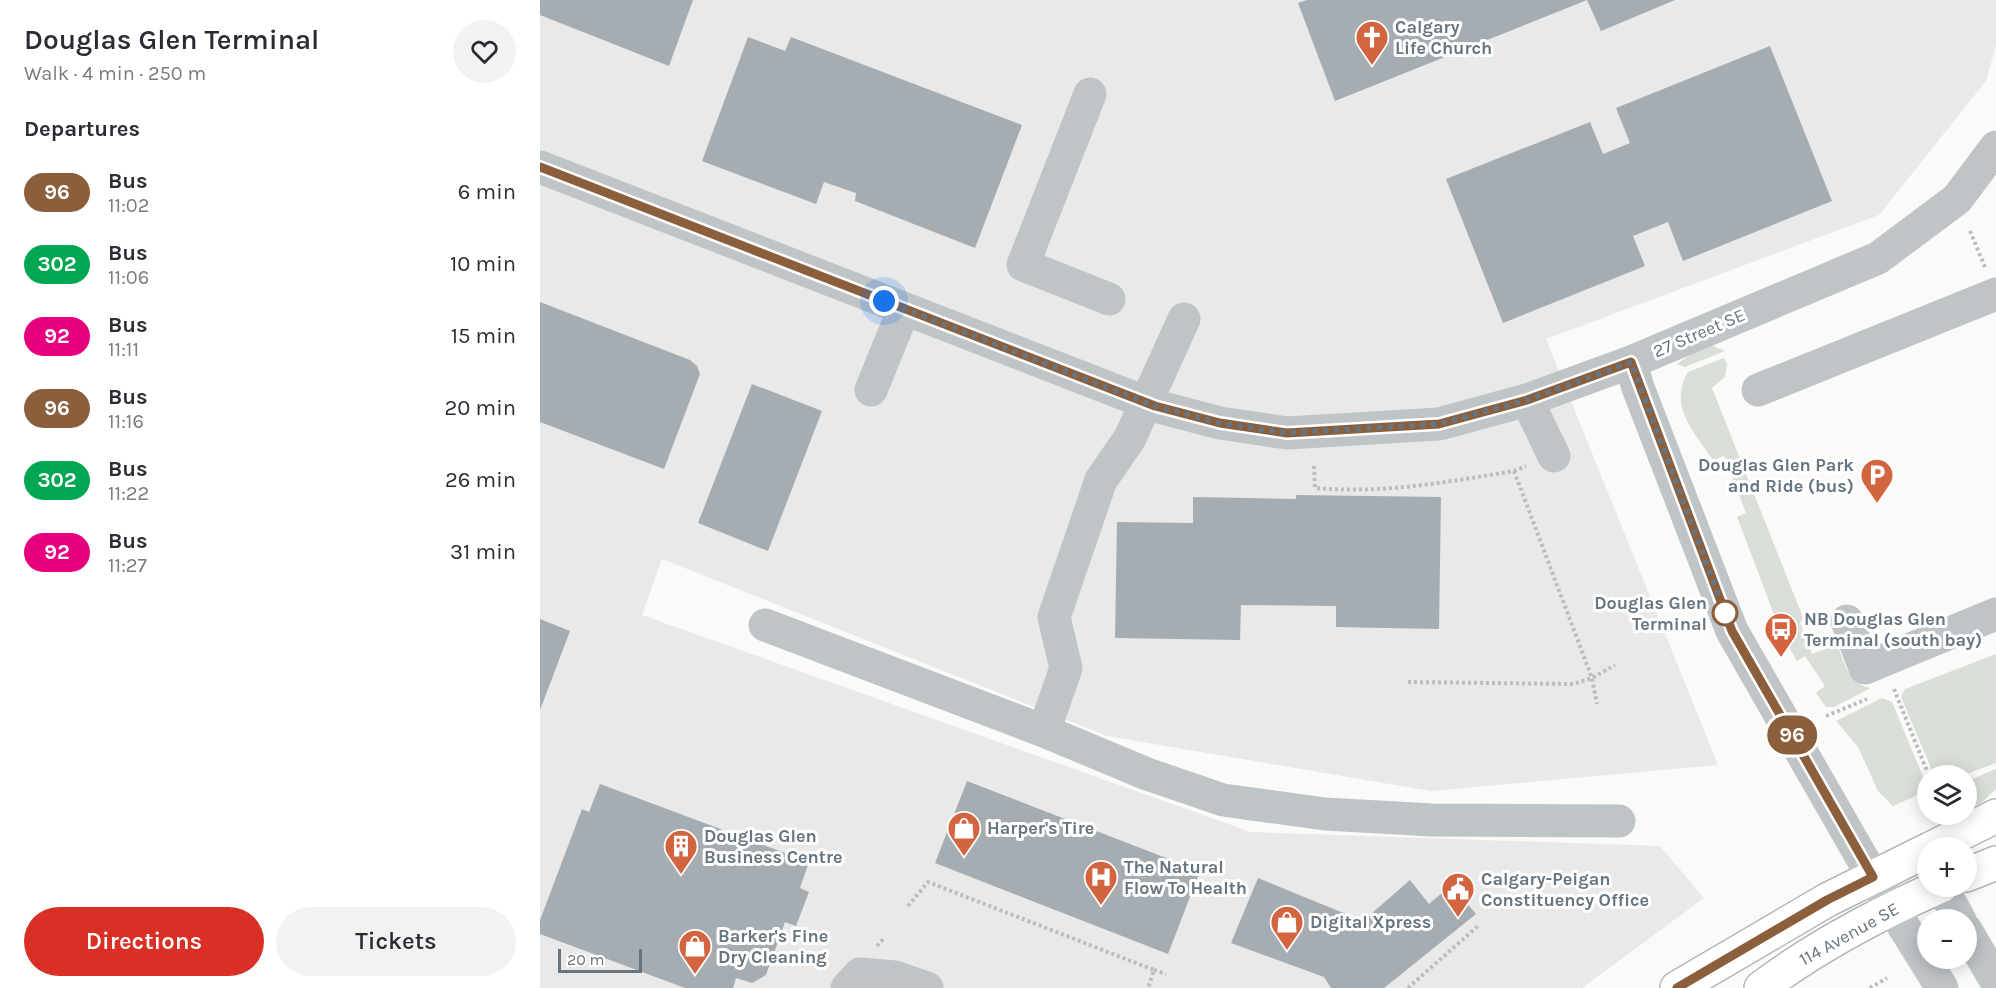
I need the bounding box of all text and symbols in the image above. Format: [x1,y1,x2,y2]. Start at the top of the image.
place label: Calgary Life Church [1395,16,1492,59]
church icon: Calgary Life Church [1354,19,1390,66]
button: heart [453,20,516,83]
text: Douglas Glen Terminal [24,23,319,56]
text: Walk · 4 min · 250 m [24,62,206,85]
text: Departures [24,116,140,142]
text: Bus [108,168,148,194]
text: 6 min [458,179,516,205]
text: 96 [44,180,70,204]
text: 11:02 [108,194,149,217]
text: Bus [108,240,148,266]
text: 10 min [450,251,516,277]
text: 302 [37,252,77,276]
text: 11:06 [108,266,149,289]
your location [869,286,899,316]
street label: 27 Street SE [1650,304,1748,362]
text: Bus [108,312,148,338]
text: 15 min [451,323,516,349]
text: 92 [44,324,70,348]
text: 11:11 [108,338,139,361]
text: Bus [108,384,148,410]
text: 20 min [445,395,516,421]
text: 96 [44,396,70,420]
text: 11:16 [108,410,144,433]
place label: Douglas Glen Park and Ride (bus) [1698,454,1854,497]
text: Bus [108,456,148,482]
parking icon: Douglas Glen Park and Ride (bus) [1859,457,1895,504]
text: 26 min [445,467,516,493]
text: 302 [37,468,77,492]
text: 11:22 [108,482,149,505]
text: Bus [108,528,148,554]
text: 31 min [450,539,516,565]
text: 92 [44,540,70,564]
text: 11:27 [108,554,147,577]
place label: Douglas Glen Terminal [1594,592,1707,635]
marker: Douglas Glen Terminal [1712,600,1738,626]
place label: NB Douglas Glen Terminal (south bay) [1804,608,1982,651]
bus stop icon: NB Douglas Glen Terminal (south bay) [1763,611,1799,658]
line badge: 96 [1765,716,1819,754]
text: 96 [1779,723,1805,747]
map controls [1917,765,1977,969]
button: layers [1917,765,1977,825]
shop icon: Harper's Tire [946,810,982,857]
place label: Harper's Tire [987,817,1094,839]
place label: Douglas Glen Business Centre [704,825,843,868]
building icon: Douglas Glen Business Centre [663,828,699,875]
button: + [1917,837,1977,897]
place label: The Natural Flow To Health [1124,856,1247,899]
hospital icon: The Natural Flow To Health [1083,859,1119,906]
place label: Calgary-Peigan Constituency Office [1481,868,1649,911]
public building icon: Calgary-Peigan Constituency Office [1440,871,1476,918]
street label: 114 Avenue SE [1795,898,1903,970]
shop icon: Digital Xpress [1269,904,1305,951]
button: Directions [24,907,264,976]
button: Tickets [276,907,516,976]
button: − [1917,909,1977,969]
place label: Digital Xpress [1310,911,1431,933]
place label: Barker's Fine Dry Cleaning [718,925,828,968]
shop icon: Barker's Fine Dry Cleaning [677,928,713,975]
scale bar [558,946,642,974]
text: 20 m [567,950,605,969]

